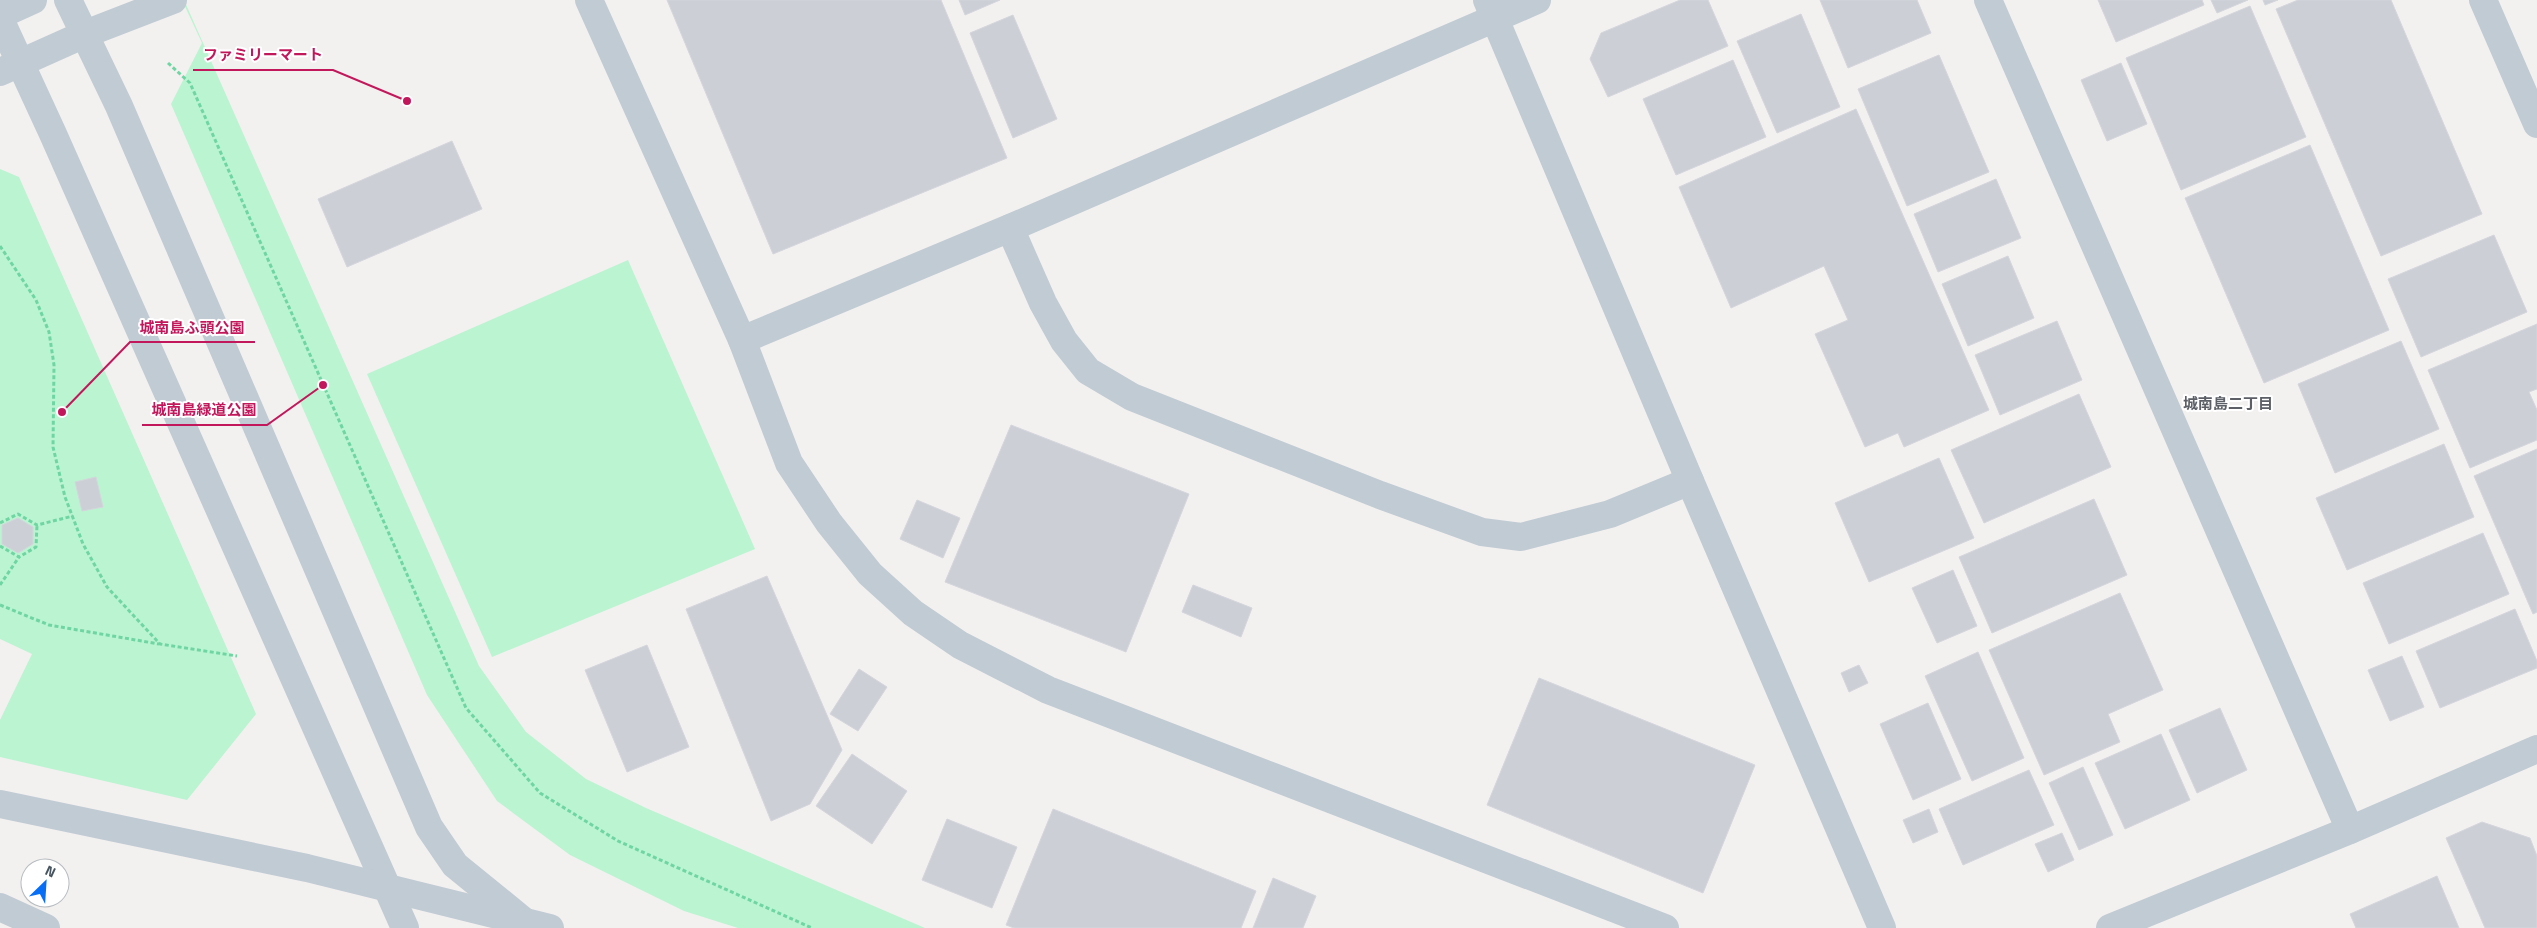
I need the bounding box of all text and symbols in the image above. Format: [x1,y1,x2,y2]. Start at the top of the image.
callout: ファミリーマート [193,40,333,70]
text: ファミリーマート [203,43,323,66]
callout: 城南島ふ頭公園 [130,312,255,342]
text: 城南島ふ頭公園 [139,316,245,339]
district label: 城南島二丁目 [2183,392,2273,415]
callout: 城南島緑道公園 [142,395,267,425]
text: 城南島緑道公園 [151,398,257,421]
north arrow [20,858,70,908]
text: N [42,859,60,882]

